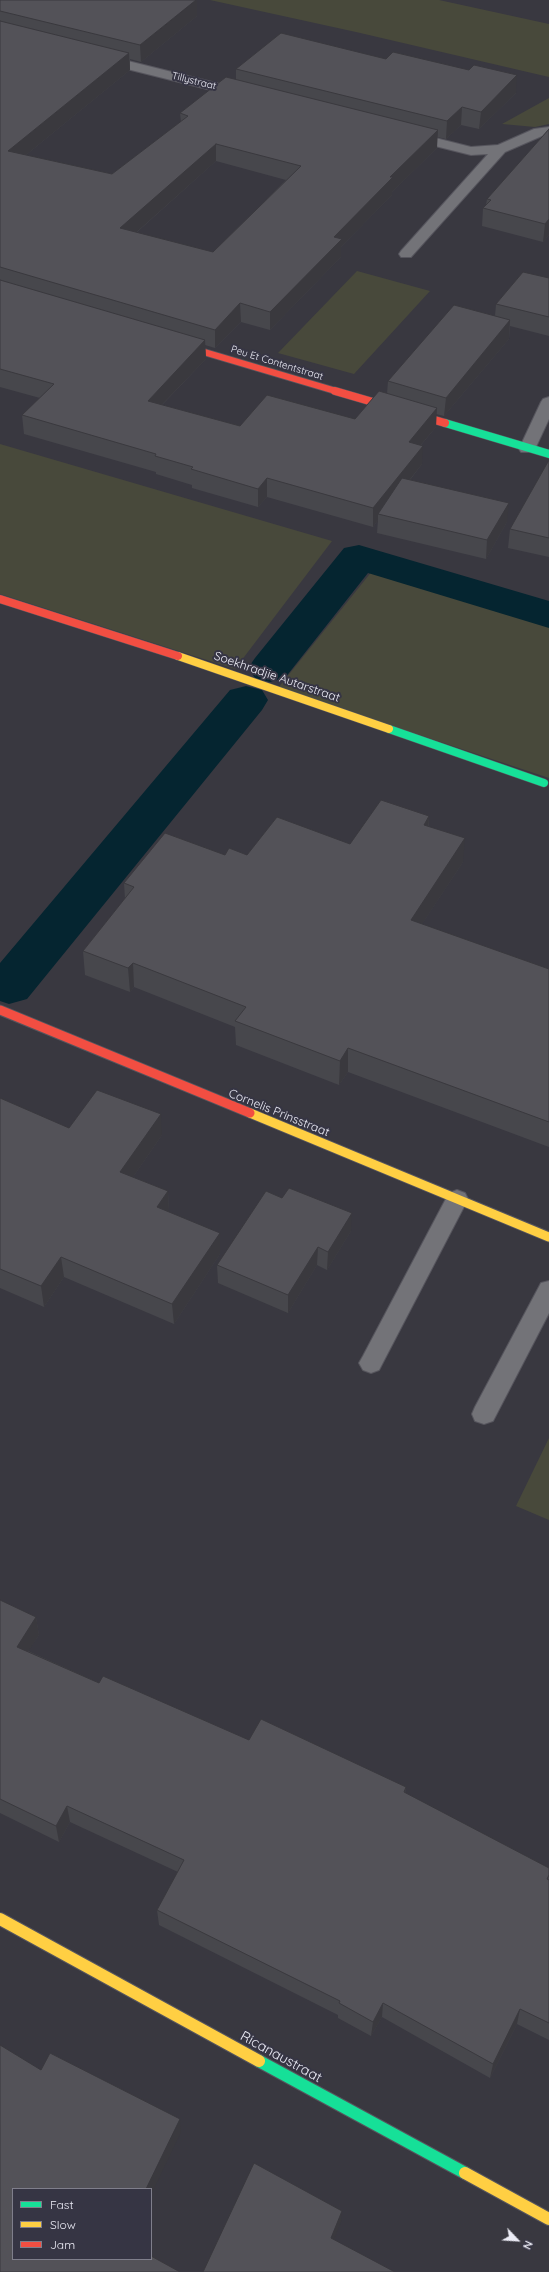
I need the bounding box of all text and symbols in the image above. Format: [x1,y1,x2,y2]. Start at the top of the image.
street label: Tillystraat [170,70,218,92]
street label: Peu Et Contentstraat [229,343,325,383]
street label: Soekhradjie Autarstraat [212,649,342,705]
street label: Cornelis Prinsstraat [226,1086,332,1140]
street label: Ricanaustraat [237,2028,325,2086]
legend [12,2188,152,2260]
text: Fast [50,2197,74,2212]
text: Slow [50,2217,76,2232]
north arrow [497,2220,537,2260]
text: Jam [50,2237,75,2252]
text: N [520,2238,536,2252]

